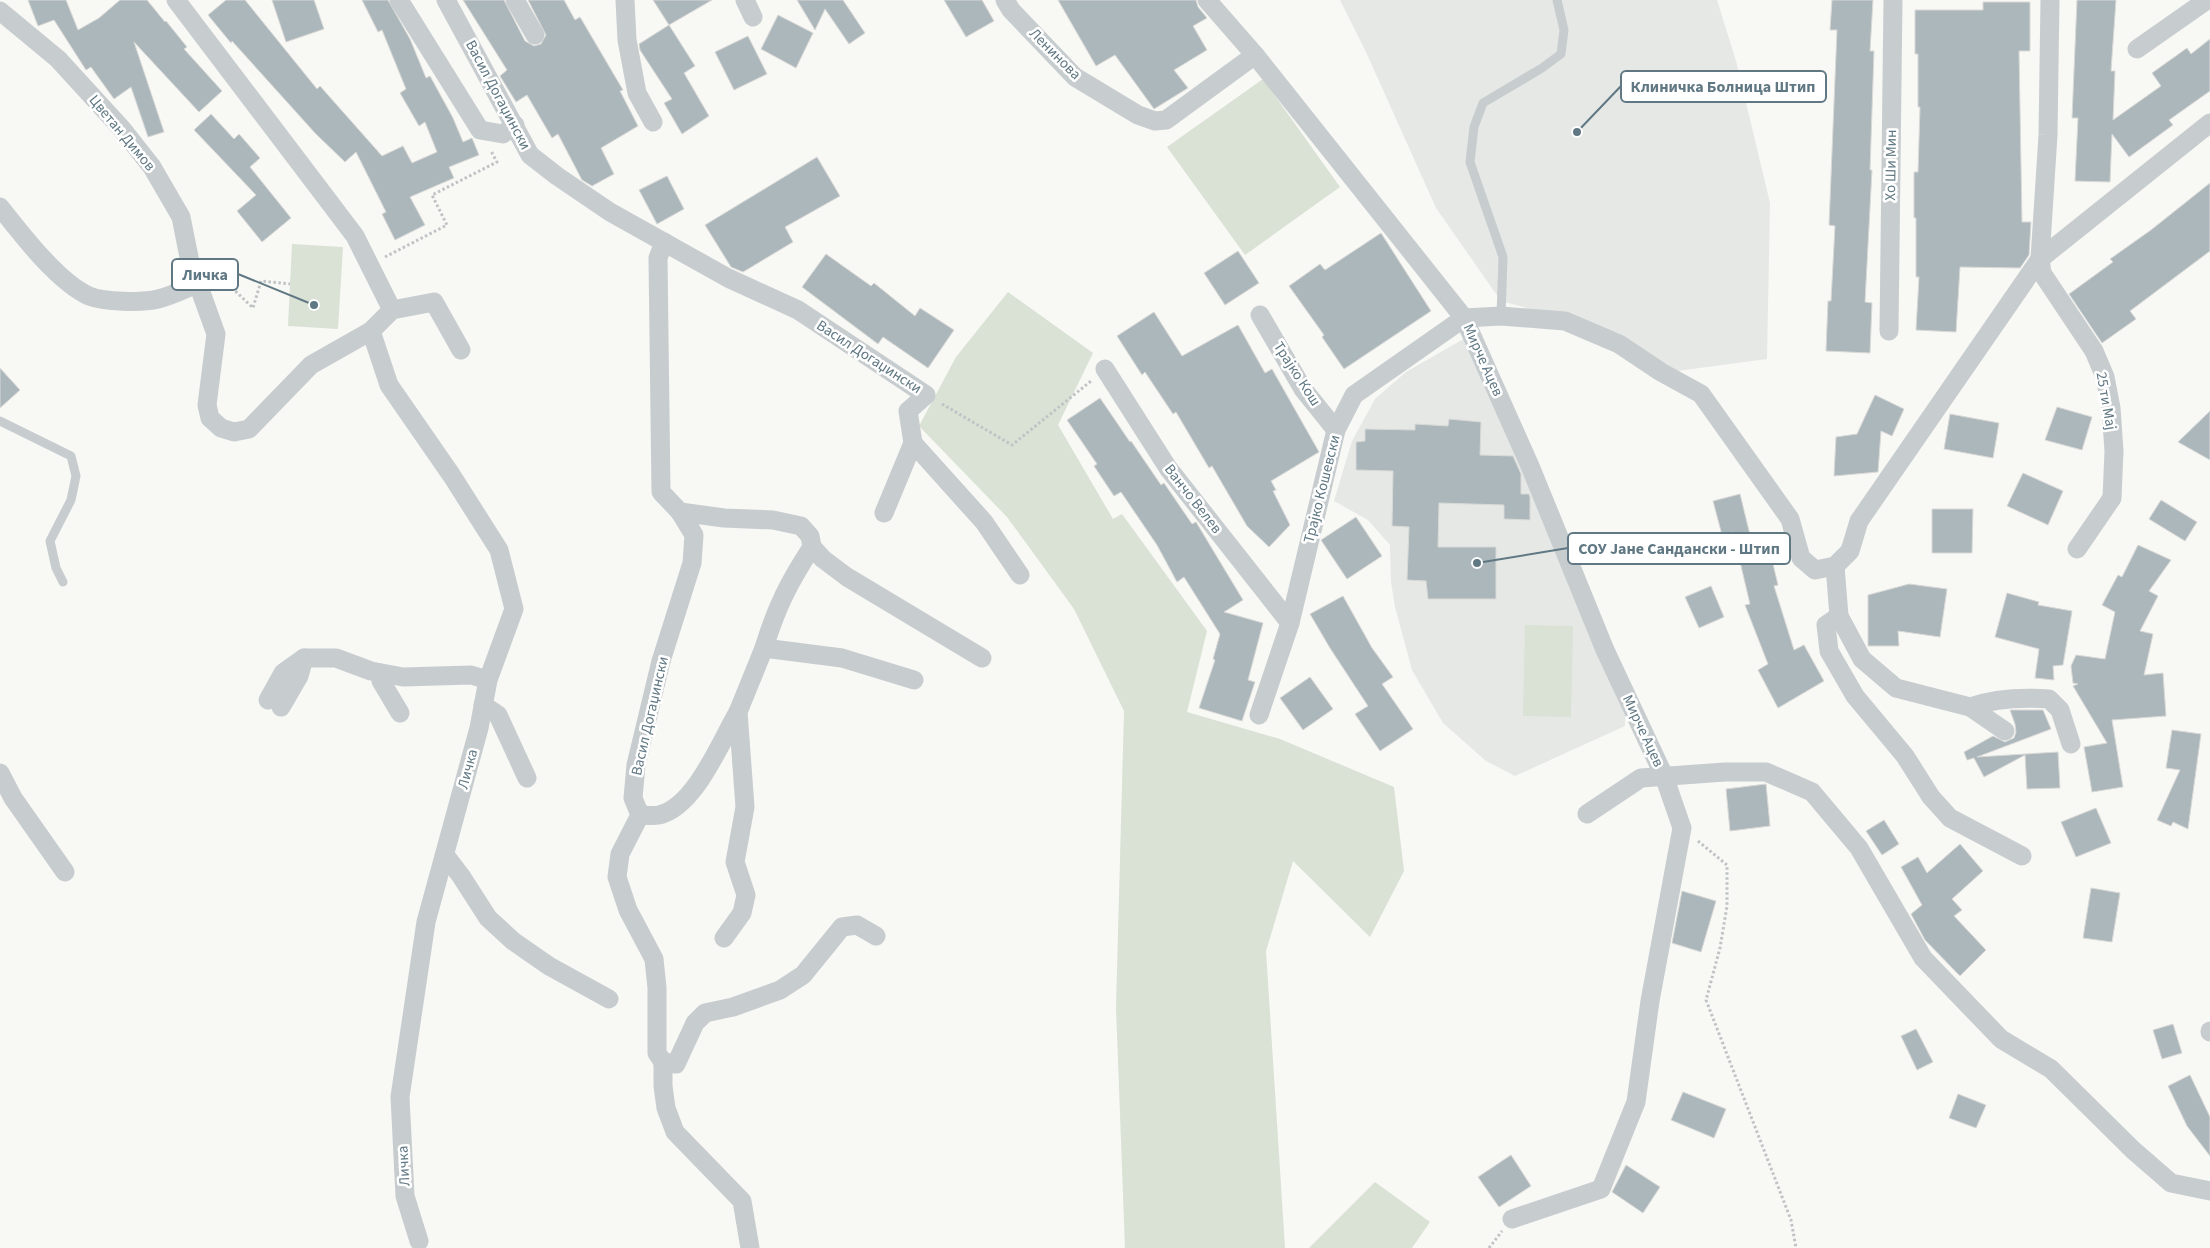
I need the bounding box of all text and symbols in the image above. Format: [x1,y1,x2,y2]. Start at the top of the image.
street label: Ленинова [1024,23,1086,85]
street label: Васил Догаџински [460,36,536,154]
callout: Клиничка Болница Штип [1621,71,1826,102]
text: Клиничка Болница Штип [1631,76,1815,98]
street label: Цветан Димов [84,90,160,176]
street label: Хо Ши Мин [1880,129,1902,201]
callout: Личка [172,259,238,290]
text: Личка [181,264,228,286]
street label: Васил Догаџински [812,315,926,399]
street label: Мирче Ацев [1458,320,1508,400]
street label: Трајко Кош [1268,338,1326,410]
street label: 25 ти Мај [2091,370,2121,432]
street label: Трајко Кошевски [1298,433,1346,545]
street label: Ванчо Велев [1159,460,1227,538]
callout: СОУ Јане Сандански - Штип [1568,533,1790,564]
text: СОУ Јане Сандански - Штип [1578,538,1780,560]
street label: Васил Догаџински [626,654,674,778]
street label: Мирче Ацев [1617,691,1669,771]
street label: Личка [453,747,483,791]
street label: Личка [392,1145,416,1187]

